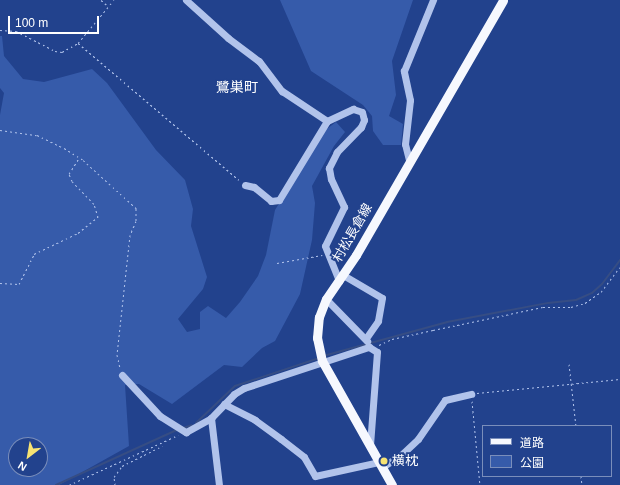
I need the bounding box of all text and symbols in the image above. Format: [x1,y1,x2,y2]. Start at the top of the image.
scale bar [10,8,101,34]
text: 100 m [15,16,48,30]
district label: 鷺巣町 [216,79,258,95]
street label: 村松長倉線 [330,201,376,265]
legend [482,425,612,477]
text: 道路 [520,436,544,450]
north arrow [8,437,48,477]
place label: 横枕 [392,453,418,469]
marker: 横枕 [379,456,389,466]
text: 公園 [520,456,544,470]
text: N [16,459,29,474]

